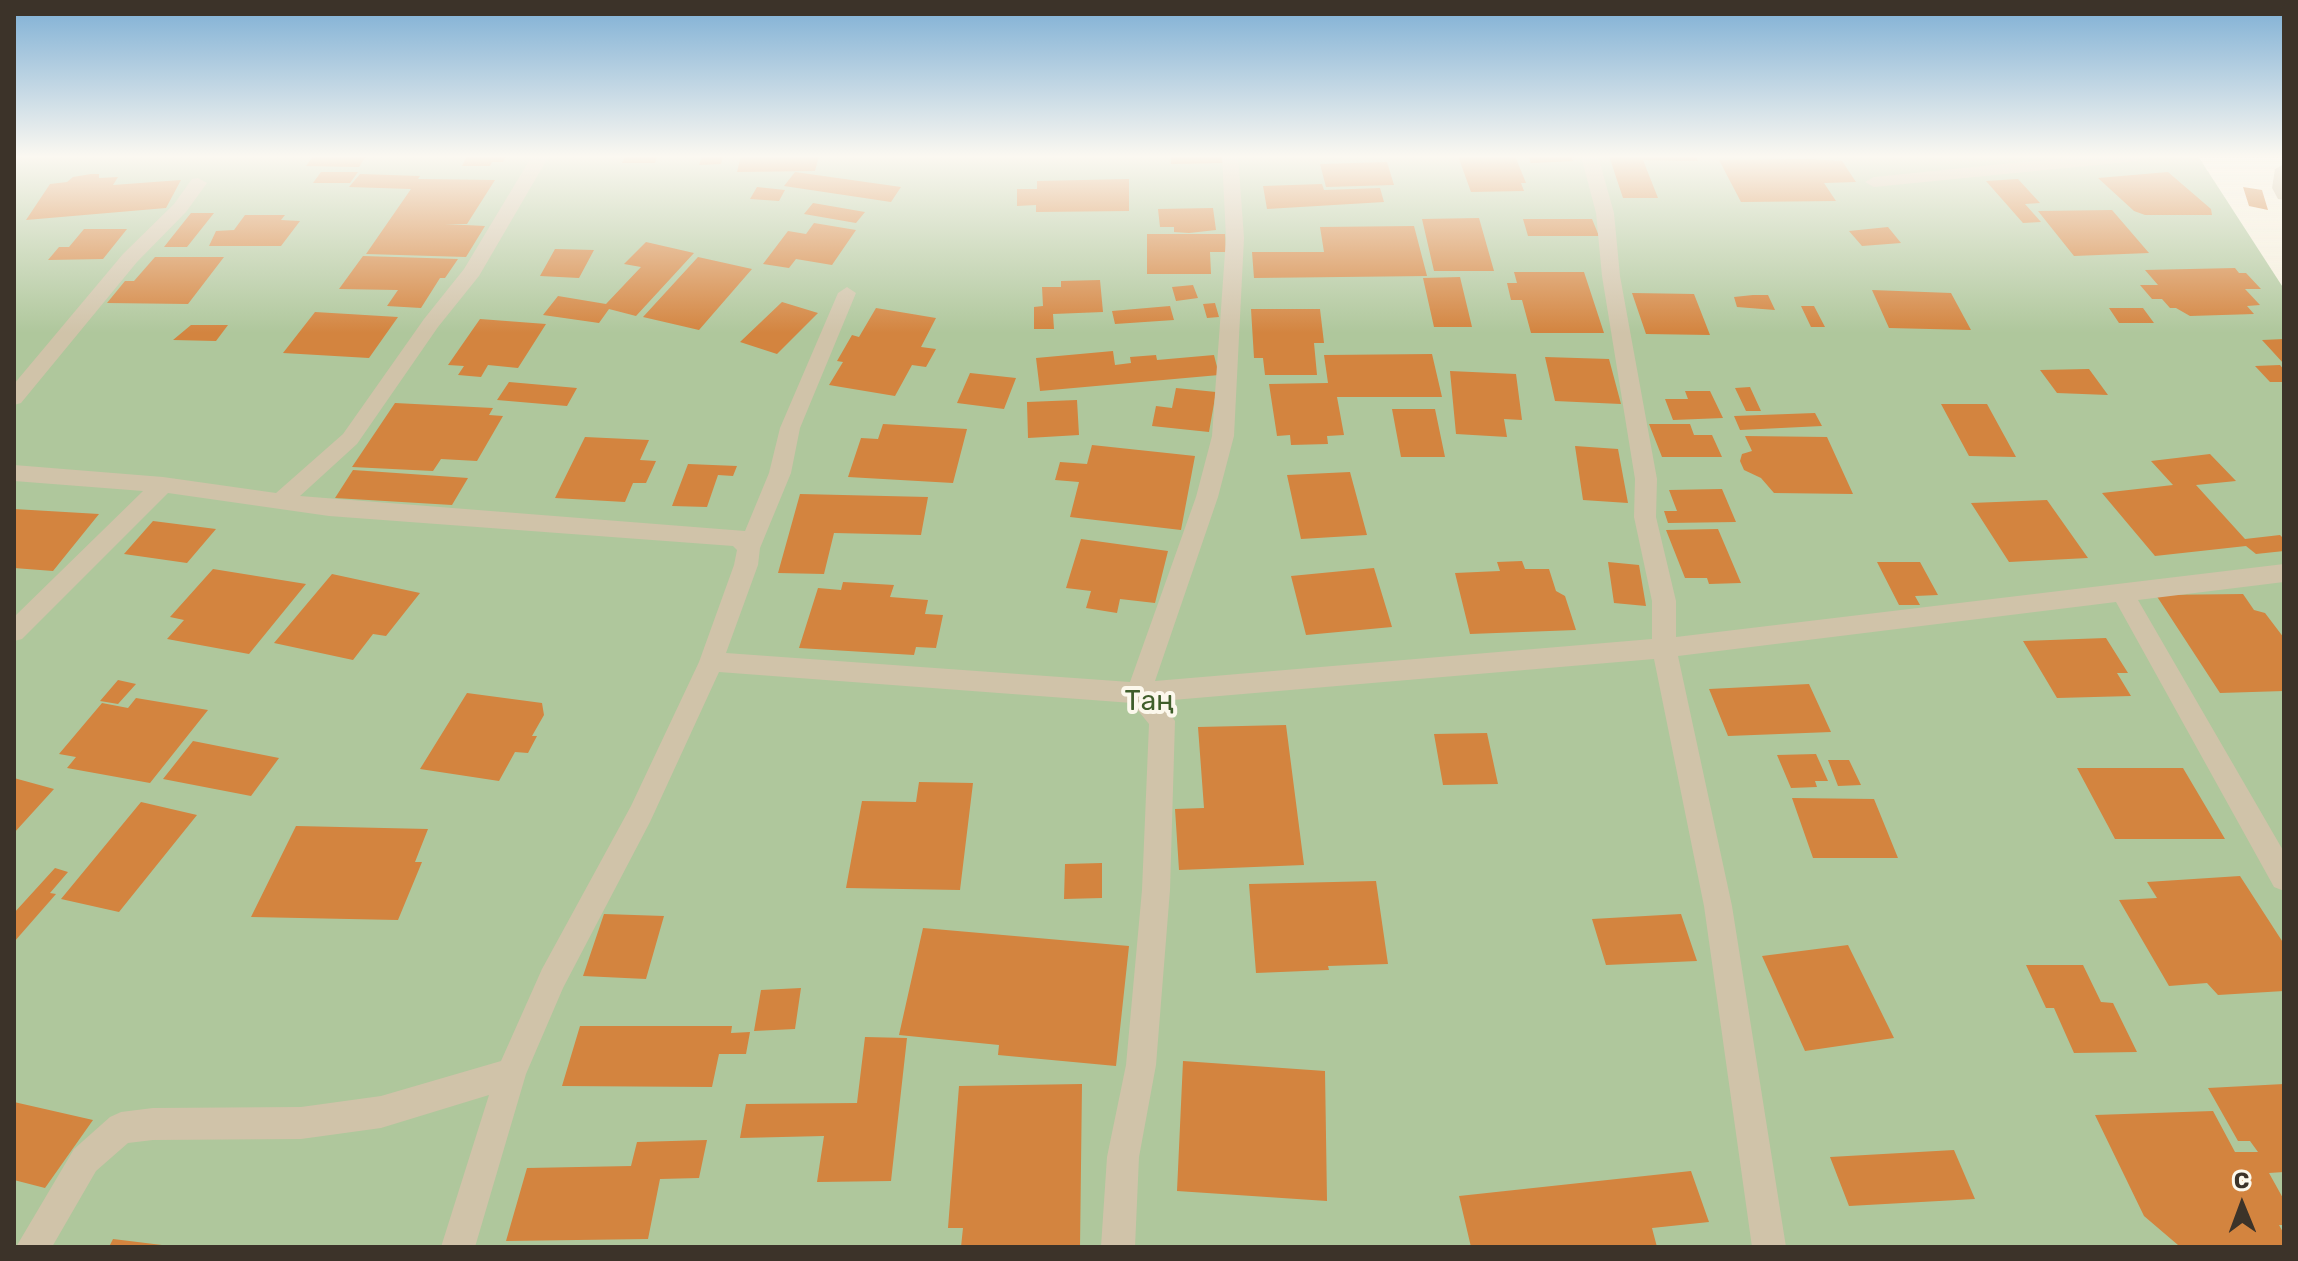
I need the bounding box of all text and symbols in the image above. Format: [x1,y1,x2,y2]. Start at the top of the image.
park label: Таң [1125,685,1173,719]
north arrow [2202,1165,2282,1245]
text: С [2234,1167,2250,1194]

